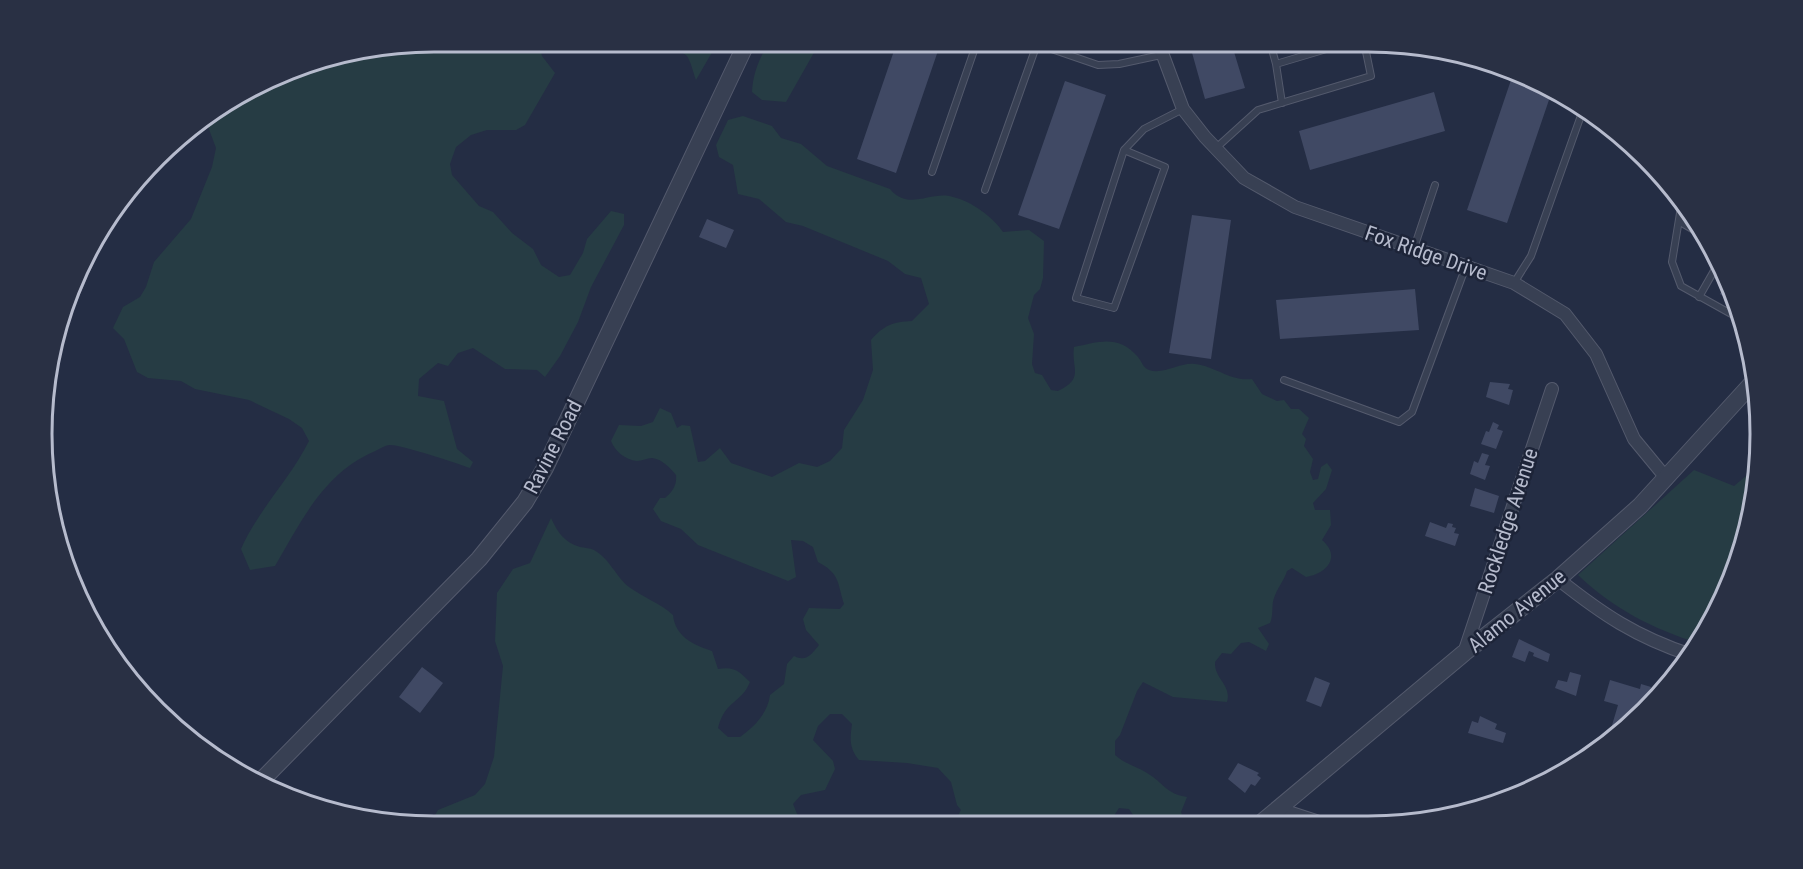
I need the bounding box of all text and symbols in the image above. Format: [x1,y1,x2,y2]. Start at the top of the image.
street label: Fox Ridge Drive [1362,221,1490,285]
street label: Ravine Road [519,396,587,498]
street label: Rockledge Avenue [1473,445,1543,597]
street label: Alamo Avenue [1463,564,1571,658]

